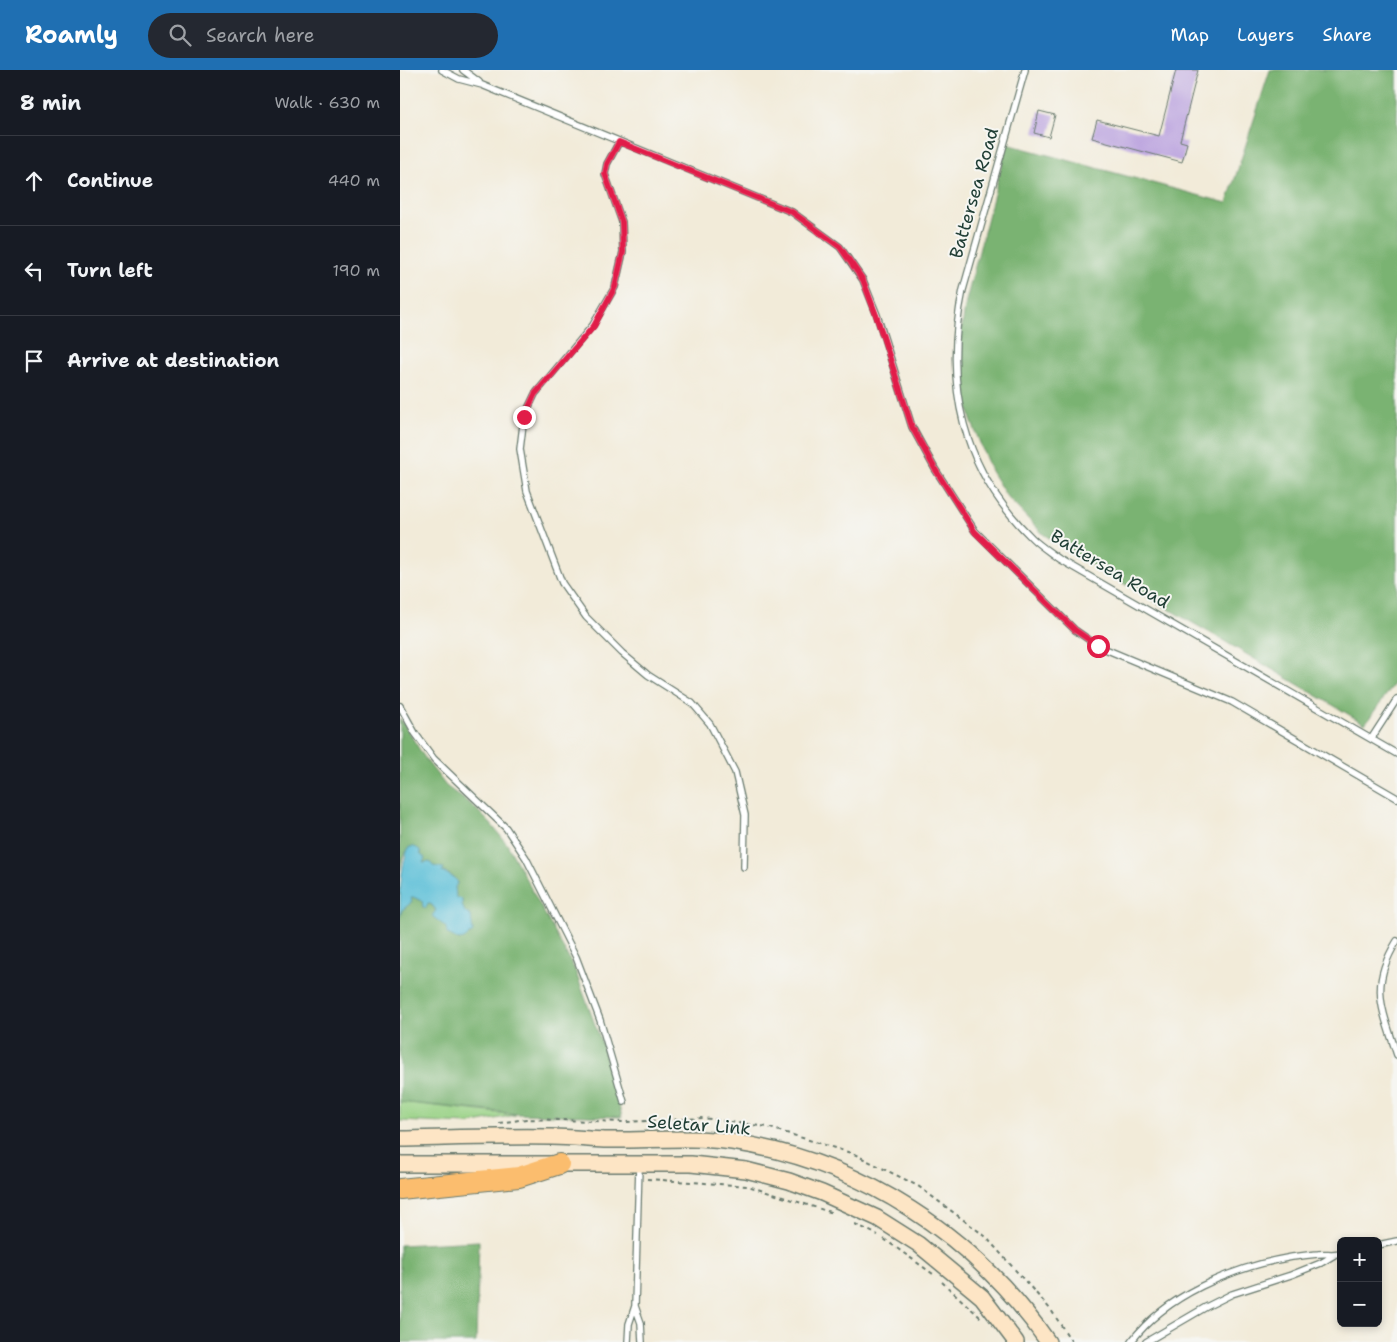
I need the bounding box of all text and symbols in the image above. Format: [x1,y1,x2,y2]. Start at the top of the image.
search box [148,13,498,58]
text: Roamly [25,19,118,51]
icon: search [166,21,194,49]
text: Search here [206,23,315,48]
text: Map [1171,23,1209,47]
text: Layers [1237,23,1294,47]
text: Share [1322,23,1372,47]
text: 8 min [20,89,81,117]
text: Walk · 630 m [274,92,380,113]
street label: Battersea Road [944,125,1004,261]
icon: ahead [20,167,48,195]
text: Continue [67,168,153,193]
text: 440 m [328,170,380,191]
icon: left [20,257,48,285]
text: Turn left [67,258,153,283]
text: 190 m [333,260,380,281]
icon: arrive [20,347,48,375]
text: Arrive at destination [67,348,279,373]
route end [513,406,536,429]
street label: Battersea Road [1046,524,1174,614]
route start [1087,635,1110,658]
street label: Seletar Link [646,1109,752,1141]
map controls [1337,1237,1382,1327]
button: + [1337,1237,1382,1282]
button: − [1337,1282,1382,1327]

